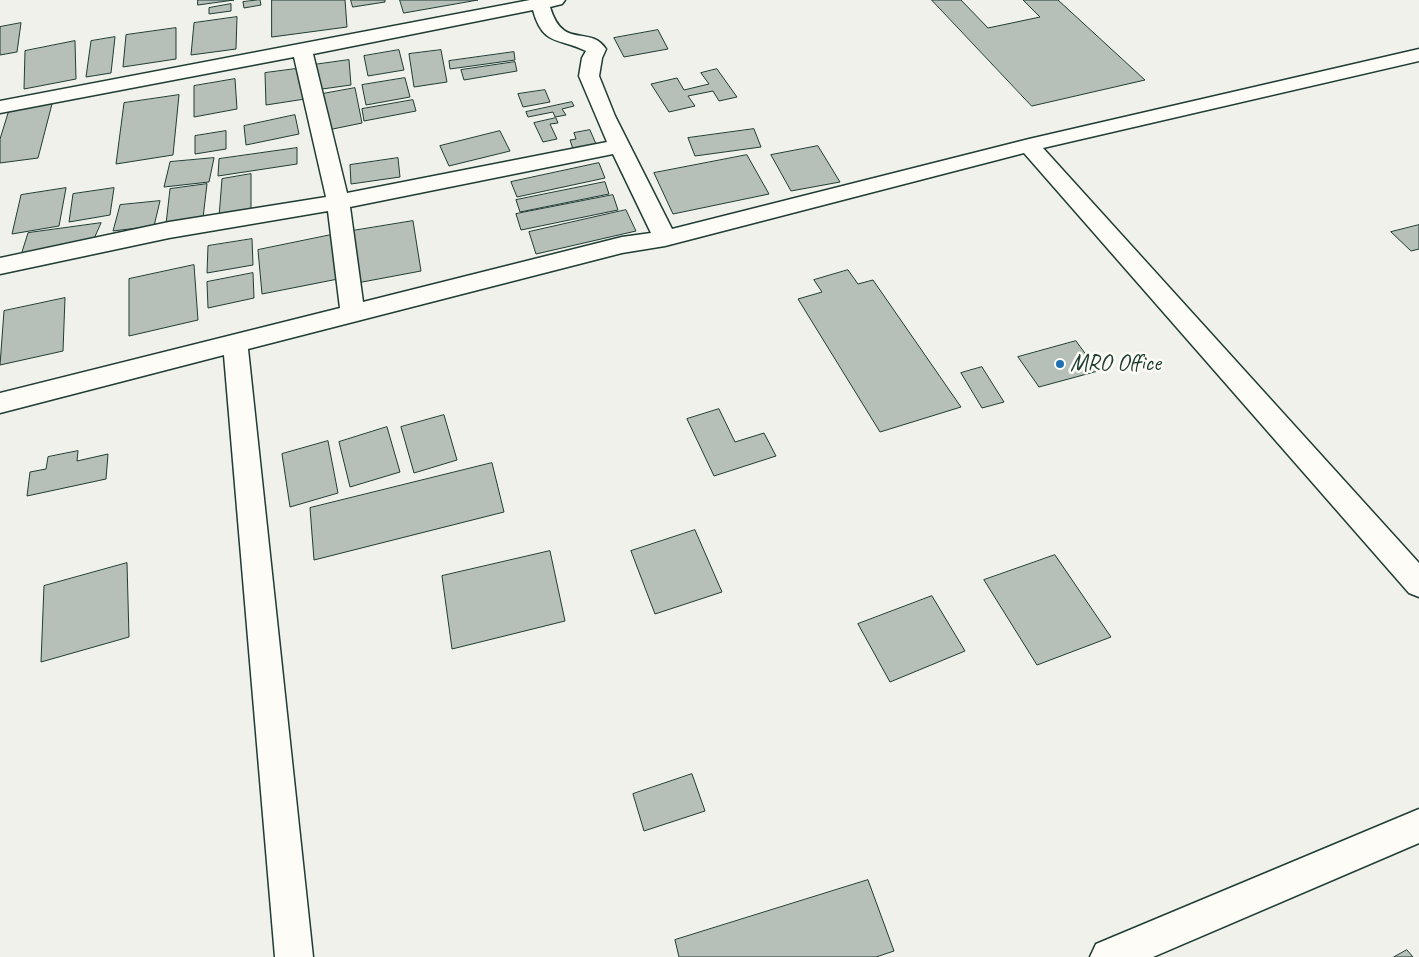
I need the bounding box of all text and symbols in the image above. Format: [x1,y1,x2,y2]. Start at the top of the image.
place label: MRO Office [1070,350,1161,378]
marker: MRO Office [1054,358,1066,370]

